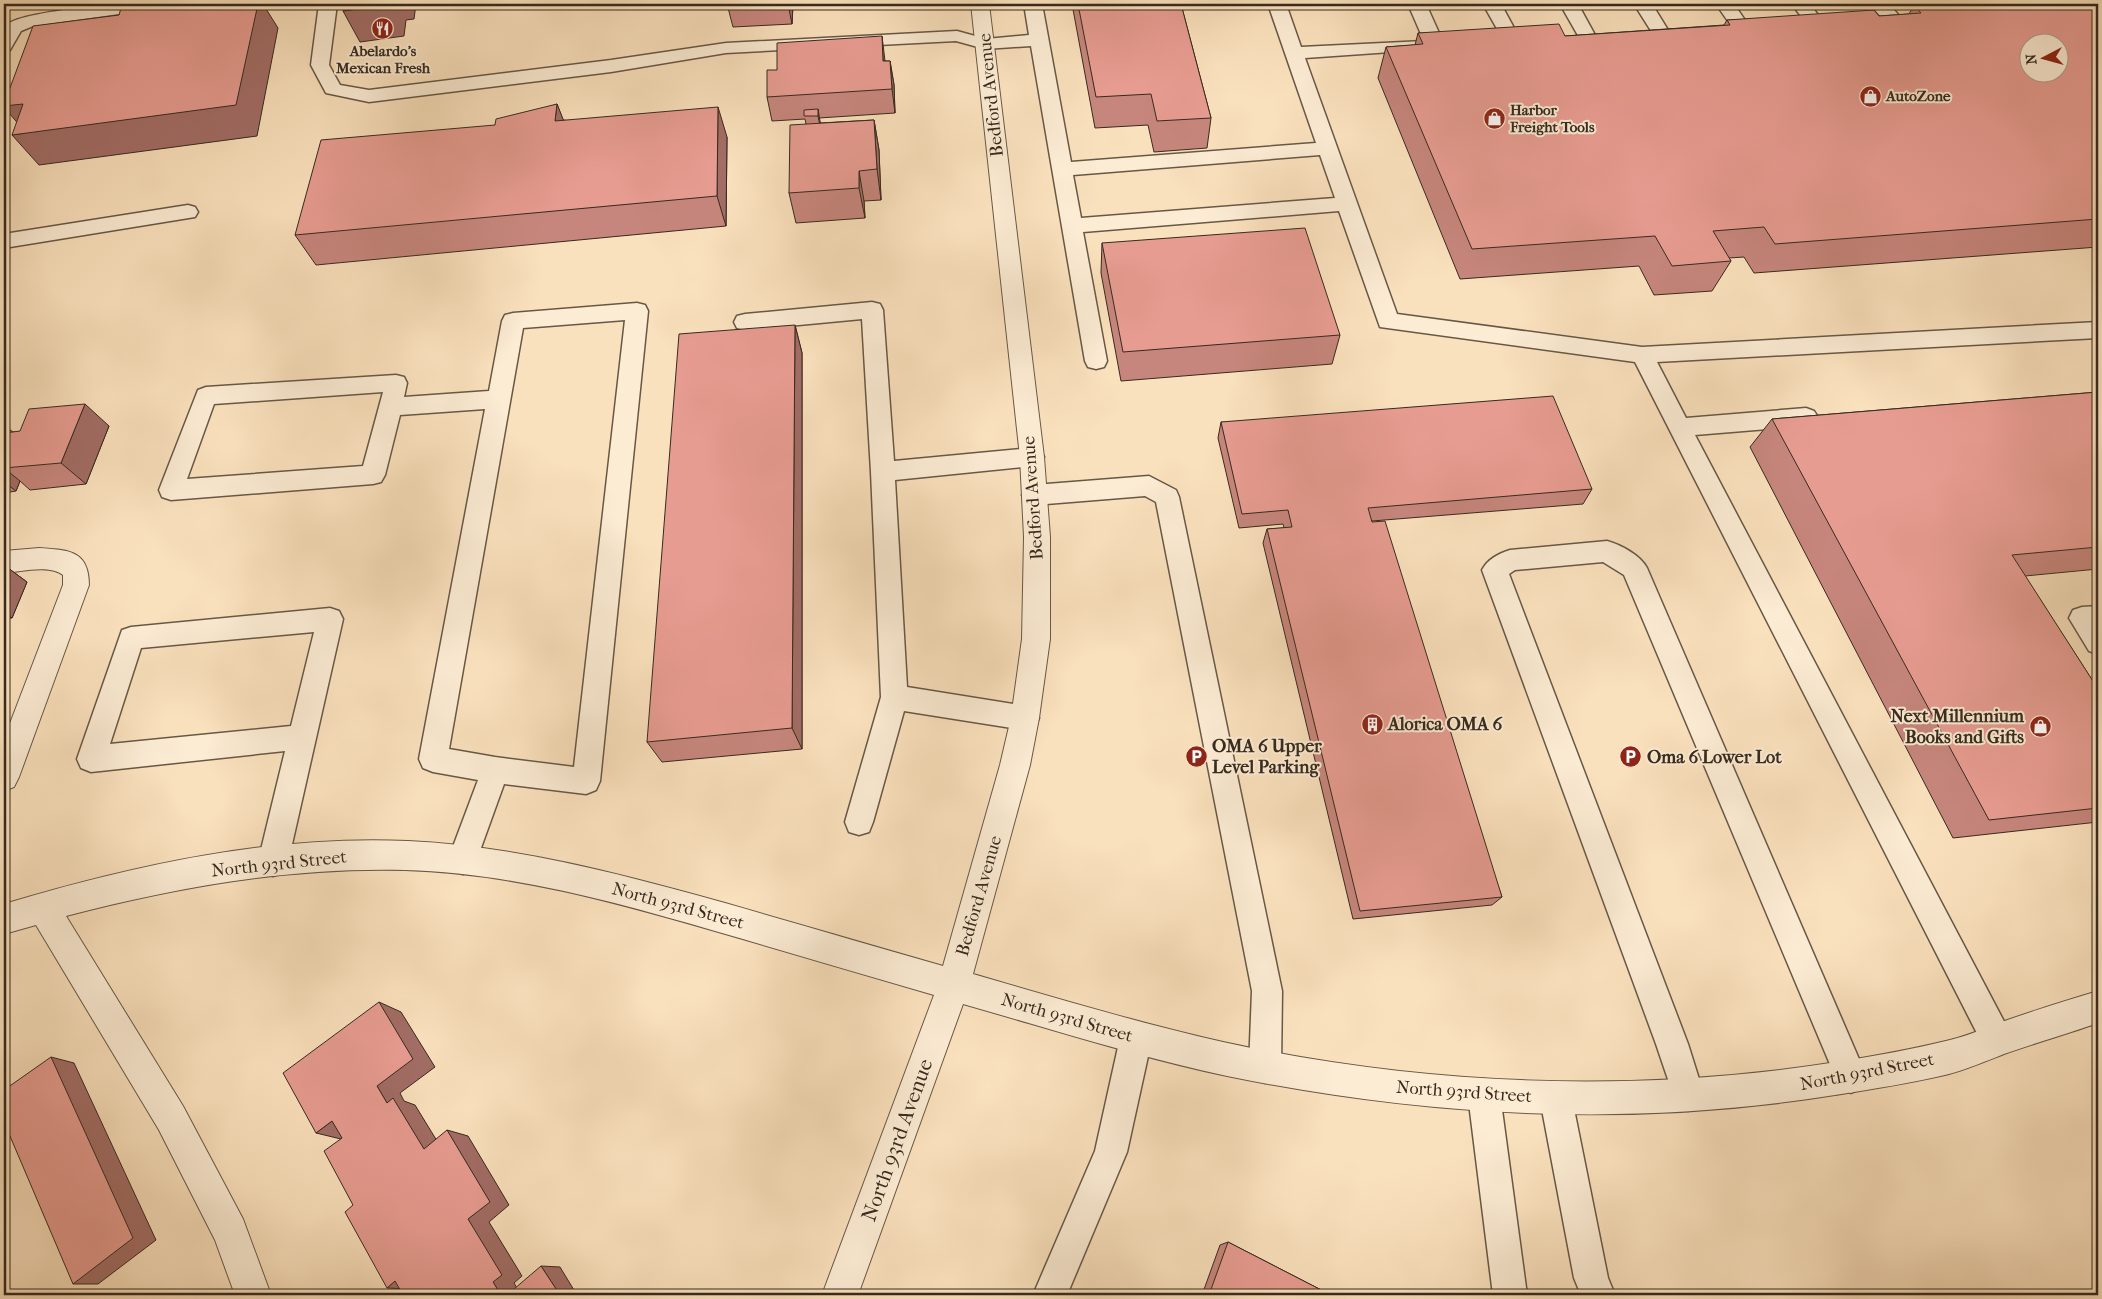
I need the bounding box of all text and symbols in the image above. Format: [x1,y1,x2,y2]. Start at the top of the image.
restaurant icon: Abelardo's Mexican Fresh [371,16,395,40]
street label: Bedford Avenue [974,32,1008,158]
north arrow [2020,32,2070,82]
place label: Abelardo's Mexican Fresh [335,42,431,77]
text: N [2023,53,2041,65]
shop icon: AutoZone [1858,84,1882,108]
place label: AutoZone [1885,87,1951,105]
place label: Harbor Freight Tools [1509,101,1595,136]
shop icon: Harbor Freight Tools [1482,107,1506,131]
street label: Bedford Avenue [1018,435,1048,561]
place label: Next Millennium Books and Gifts [1890,706,2025,748]
building icon: Alorica OMA 6 [1360,712,1384,736]
place label: Alorica OMA 6 [1387,714,1503,735]
shop icon: Next Millennium Books and Gifts [2028,714,2052,738]
place label: OMA 6 Upper Level Parking [1212,736,1322,778]
parking icon: OMA 6 Upper Level Parking [1184,744,1208,768]
parking icon: Oma 6 Lower Lot [1619,745,1643,769]
place label: Oma 6 Lower Lot [1647,747,1782,768]
street label: Bedford Avenue [952,833,1006,959]
street label: North 93rd Street [210,846,348,882]
street label: North 93rd Street [610,878,747,934]
street label: North 93rd Street [999,989,1136,1047]
street label: North 93rd Street [1798,1049,1936,1095]
street label: North 93rd Avenue [856,1056,938,1224]
street label: North 93rd Street [1395,1077,1533,1107]

